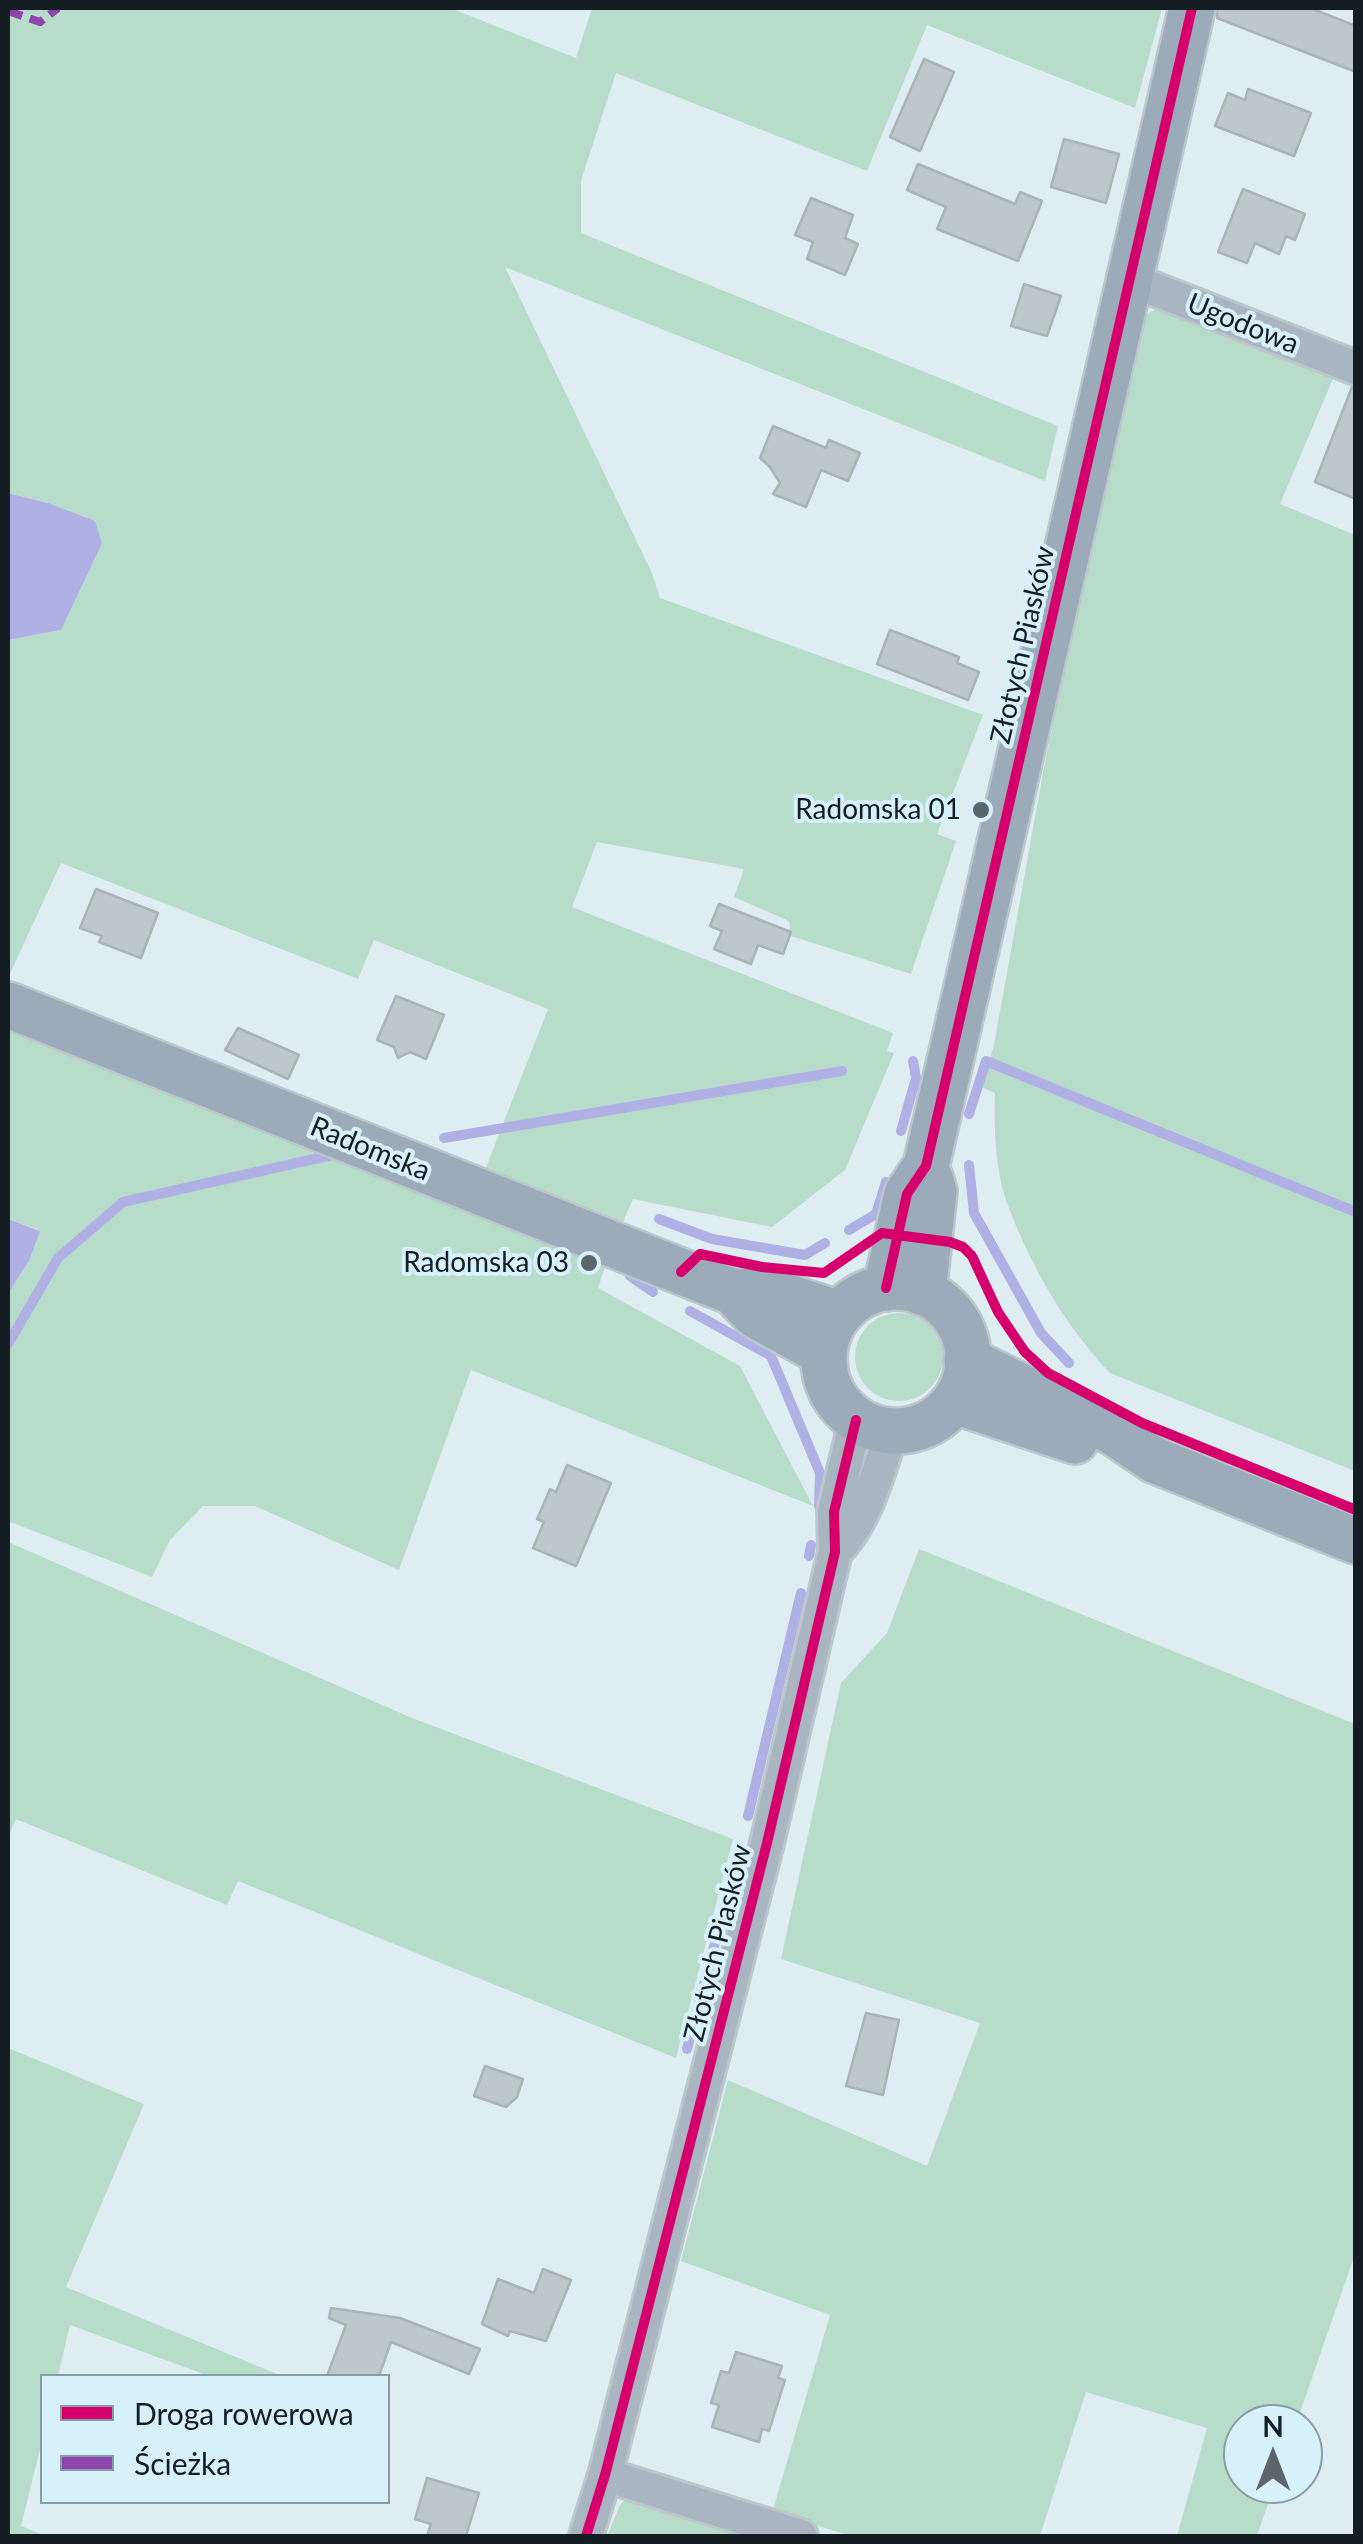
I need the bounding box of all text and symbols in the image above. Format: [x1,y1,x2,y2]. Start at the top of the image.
street label: Ugodowa [1182,286,1304,362]
street label: Złotych Piasków [984,543,1062,747]
place label: Radomska 01 [795,793,961,827]
marker: Radomska 01 [970,799,992,821]
street label: Radomska [305,1110,435,1188]
place label: Radomska 03 [403,1246,569,1280]
marker: Radomska 03 [578,1252,600,1274]
street label: Złotych Piasków [677,1841,759,2045]
legend [40,2374,390,2504]
text: Droga rowerowa [134,2395,354,2431]
north arrow [1223,2404,1323,2504]
text: N [1262,2409,1284,2443]
text: Ścieżka [134,2445,231,2481]

